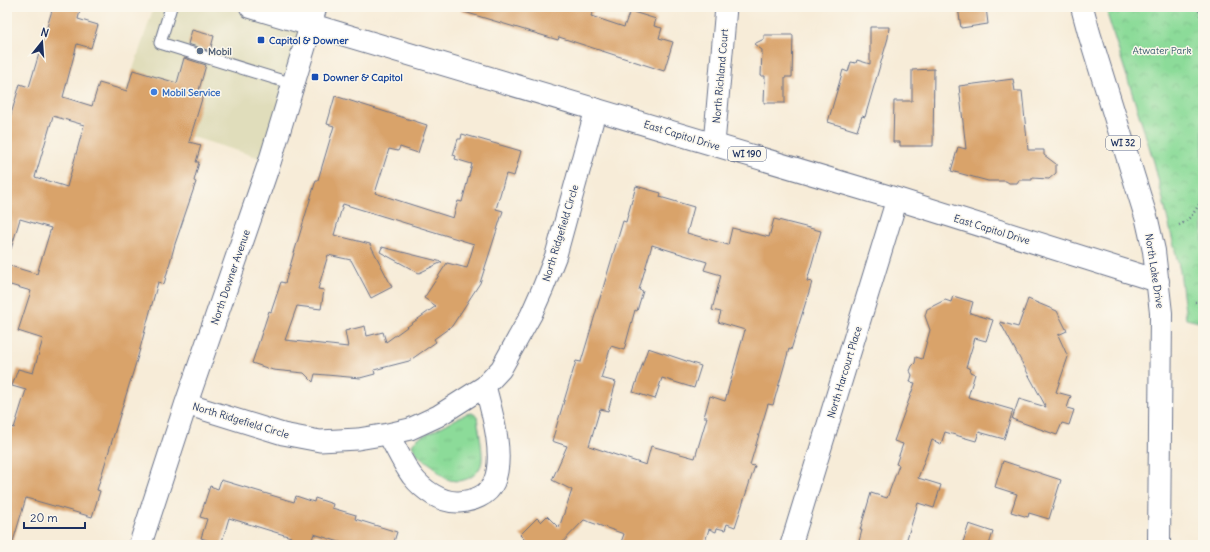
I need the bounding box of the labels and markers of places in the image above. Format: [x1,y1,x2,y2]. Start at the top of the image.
place label: Capitol & Downer [269,34,350,47]
marker: Capitol & Downer [256,35,266,45]
place label: Mobil [208,45,232,58]
marker: Mobil [195,46,205,56]
place label: Downer & Capitol [323,71,403,84]
marker: Downer & Capitol [310,72,320,82]
place label: Mobil Service [162,86,221,99]
marker: Mobil Service [149,87,159,97]

